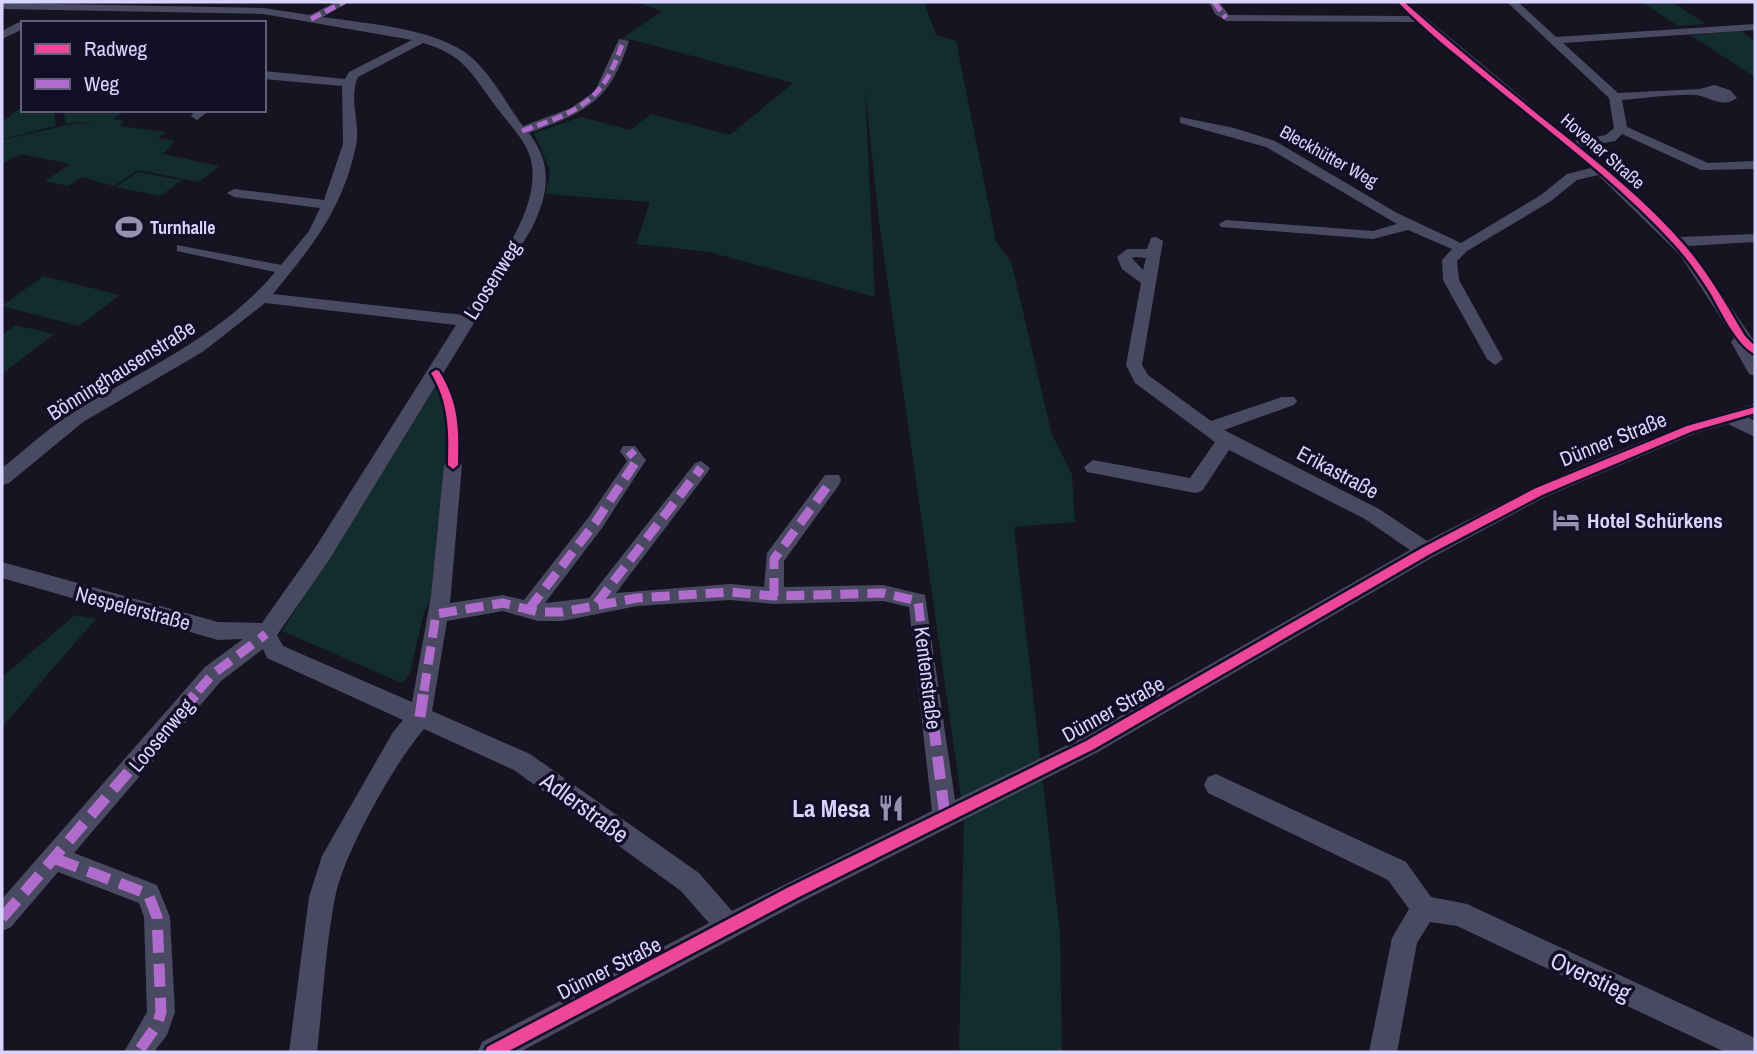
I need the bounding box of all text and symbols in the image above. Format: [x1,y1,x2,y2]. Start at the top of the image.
legend [21,21,266,112]
text: Radweg [84,34,148,63]
text: Weg [84,69,120,98]
street label: Hovener Straße [1555,107,1651,195]
street label: Bleckhütter Weg [1276,119,1383,194]
sports icon: Turnhalle [114,212,144,242]
place label: Turnhalle [150,215,215,240]
street label: Loosenweg [456,235,528,325]
street label: Bönninghausenstraße [41,313,201,427]
street label: Dünner Straße [1555,404,1671,474]
street label: Erikastraße [1292,438,1384,506]
hotel icon: Hotel Schürkens [1551,505,1581,535]
place label: Hotel Schürkens [1587,506,1723,535]
street label: Nespelerstraße [72,579,194,637]
street label: Kentenstraße [907,625,949,731]
street label: Dünner Straße [1057,669,1169,749]
street label: Loosenweg [122,692,201,778]
street label: Adlerstraße [534,764,636,850]
place label: La Mesa [792,792,870,824]
restaurant icon: La Mesa [876,793,906,823]
street label: Dünner Straße [552,929,666,1007]
street label: Overstieg [1546,943,1636,1009]

